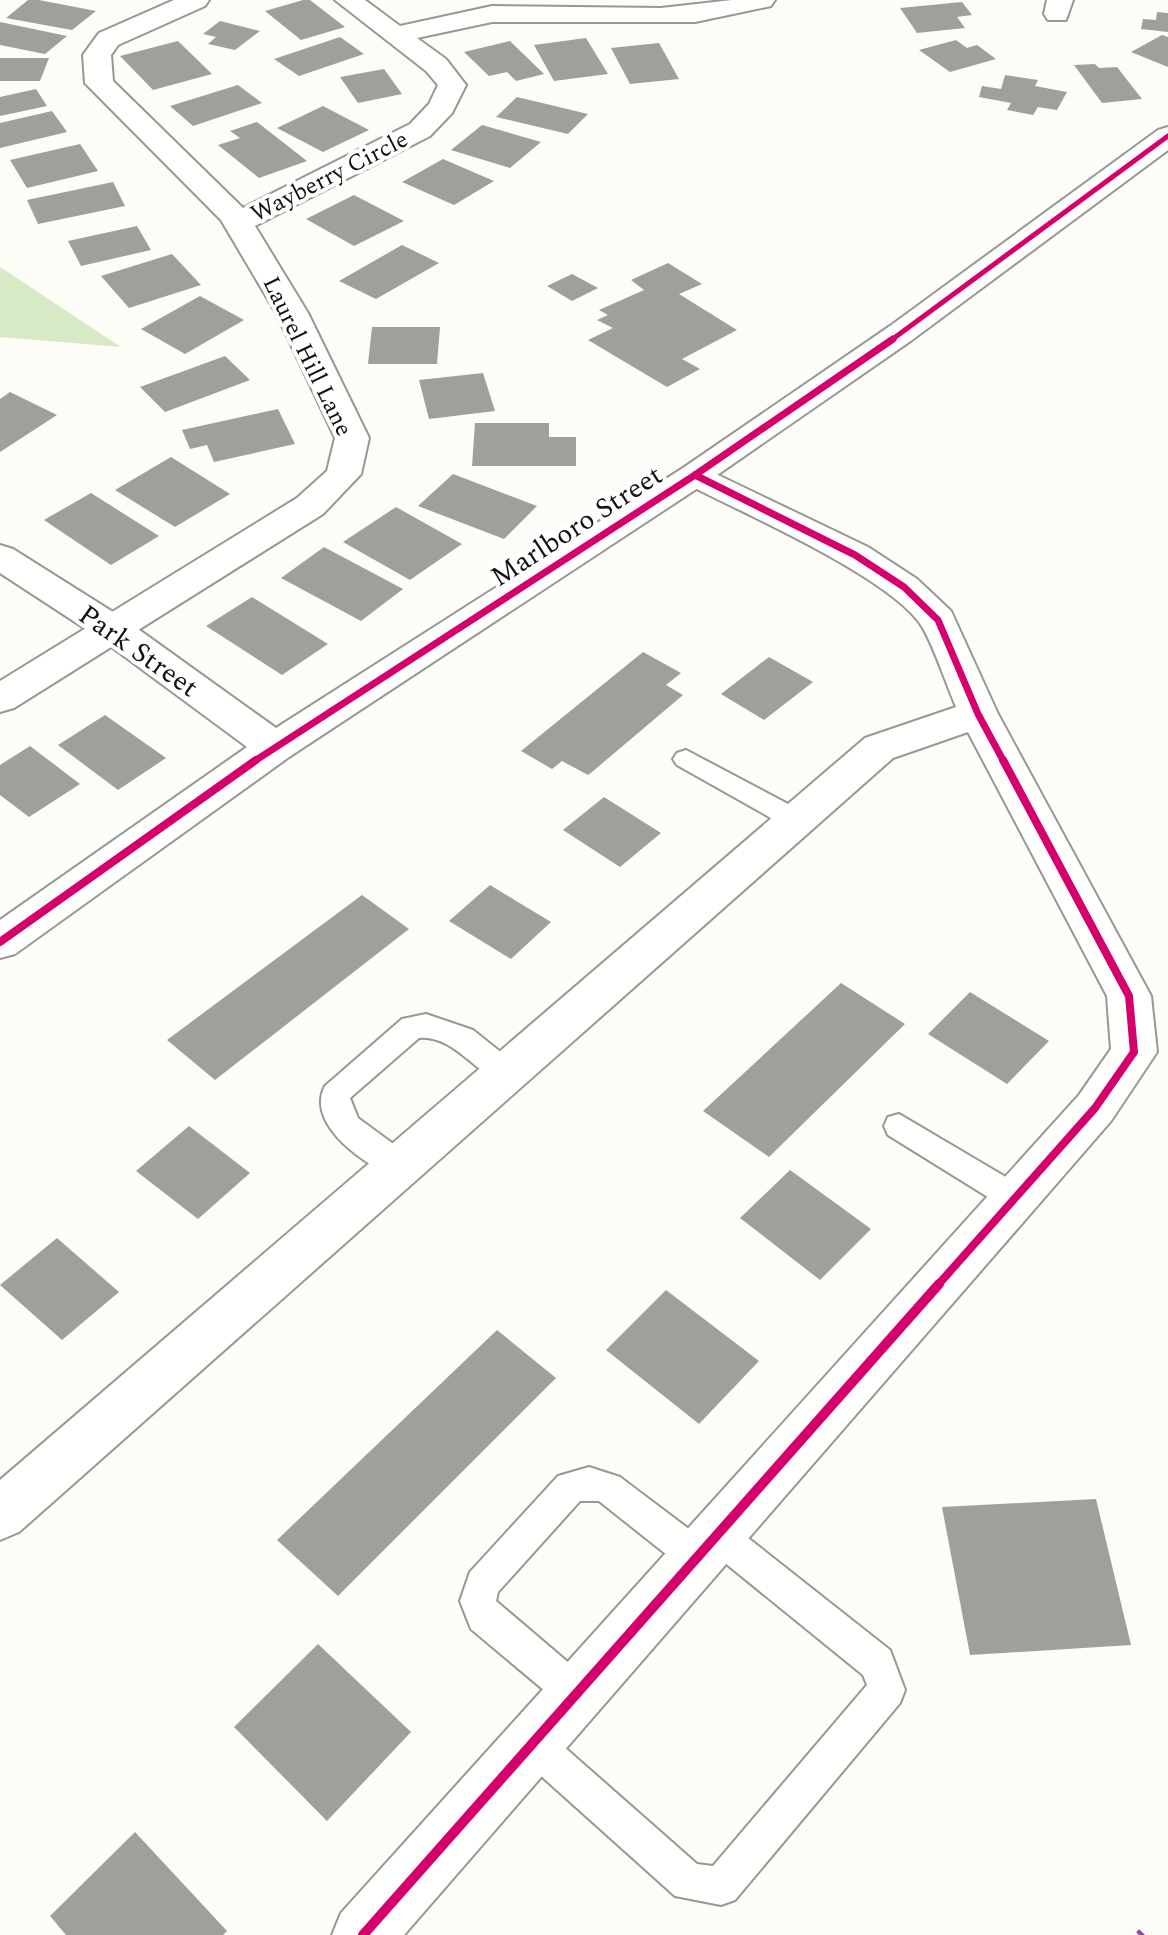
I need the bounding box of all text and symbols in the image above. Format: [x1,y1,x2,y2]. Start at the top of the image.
street label: Wayberry Circle [244,122,415,232]
street label: Laurel Hill Lane [253,270,361,443]
street label: Marlboro Street [482,454,671,598]
street label: Park Street [69,594,207,709]

